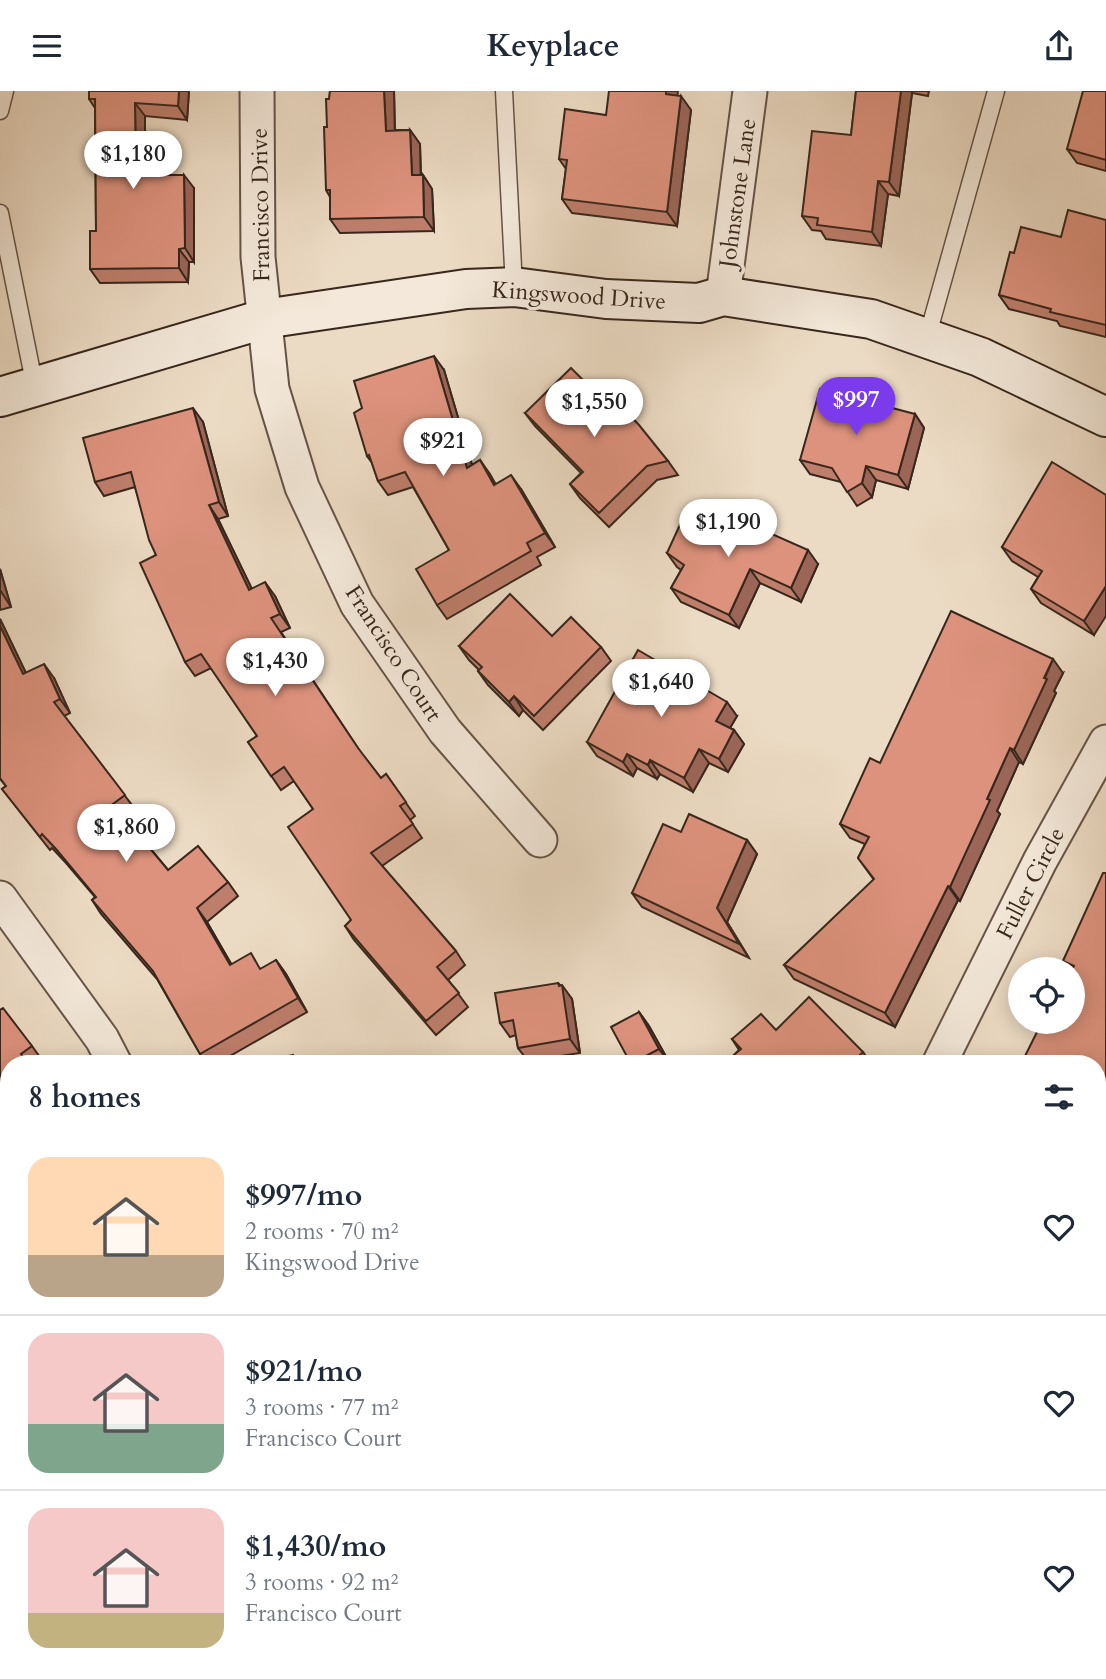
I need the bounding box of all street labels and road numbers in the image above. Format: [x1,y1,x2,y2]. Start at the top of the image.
street label: Johnstone Lane [711,116,763,273]
street label: Francisco Drive [244,128,277,282]
street label: Kingswood Drive [491,274,667,317]
street label: Francisco Court [338,579,449,727]
street label: Fuller Circle [989,822,1072,944]

